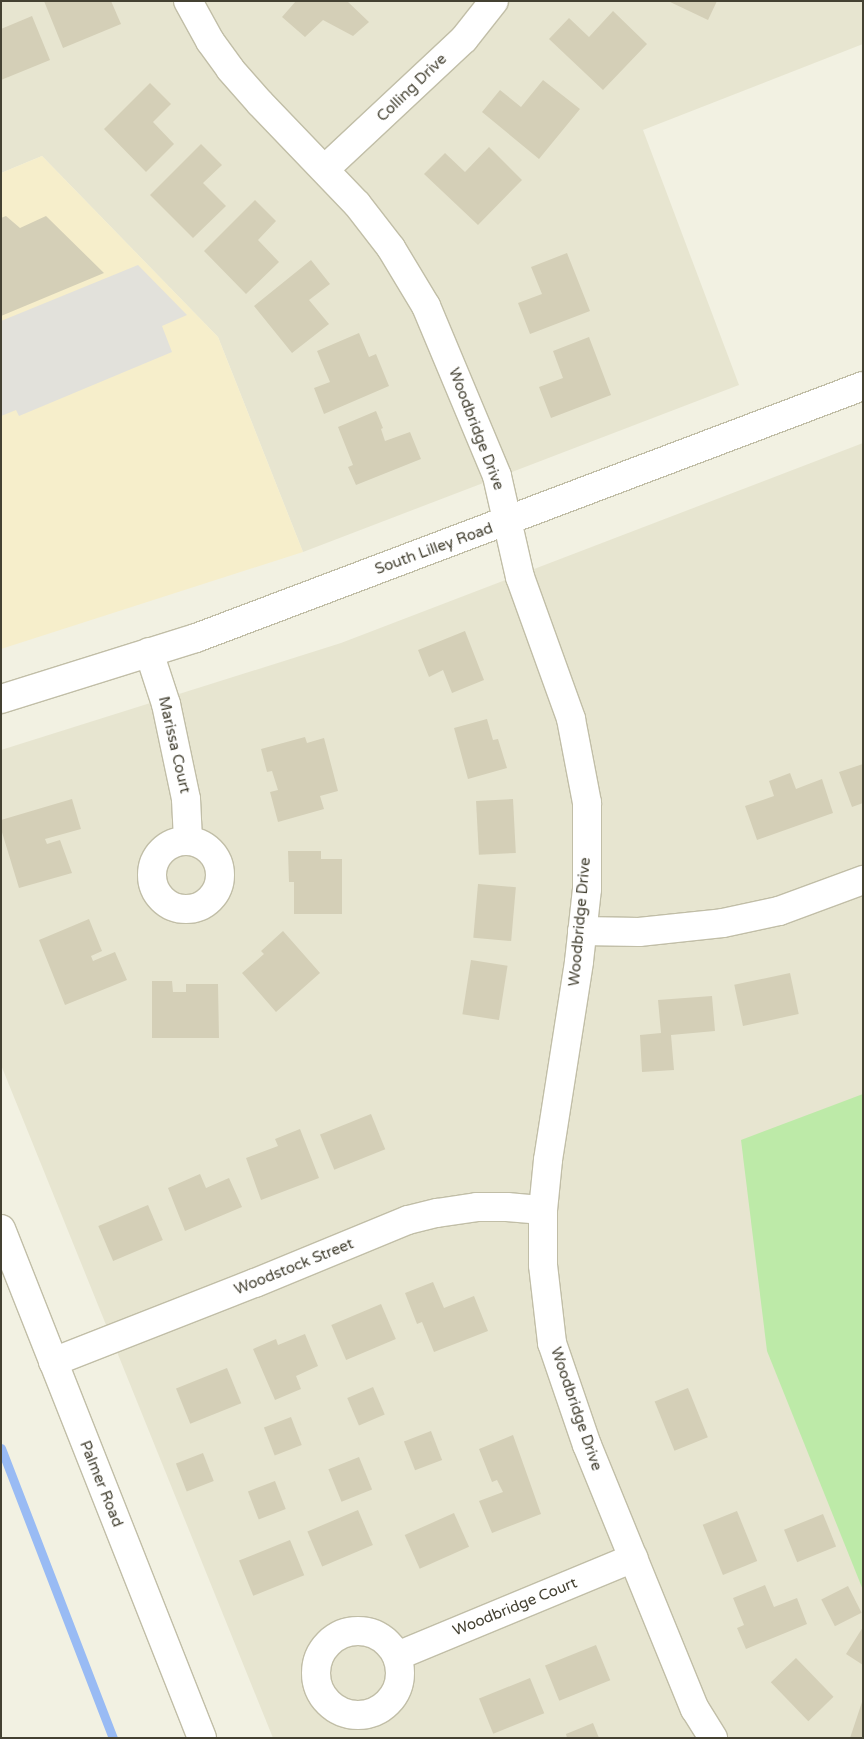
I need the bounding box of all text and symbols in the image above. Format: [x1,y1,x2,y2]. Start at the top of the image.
street label: Colling Drive [373,50,451,126]
street label: Woodbridge Drive [444,365,508,493]
street label: South Lilley Road [373,519,495,579]
street label: Marissa Court [154,695,194,795]
street label: Woodbridge Drive [565,857,595,987]
street label: Woodstock Street [232,1235,356,1299]
street label: Woodbridge Drive [546,1345,606,1473]
street label: Palmer Road [76,1438,126,1530]
street label: Woodbridge Court [450,1574,580,1640]

